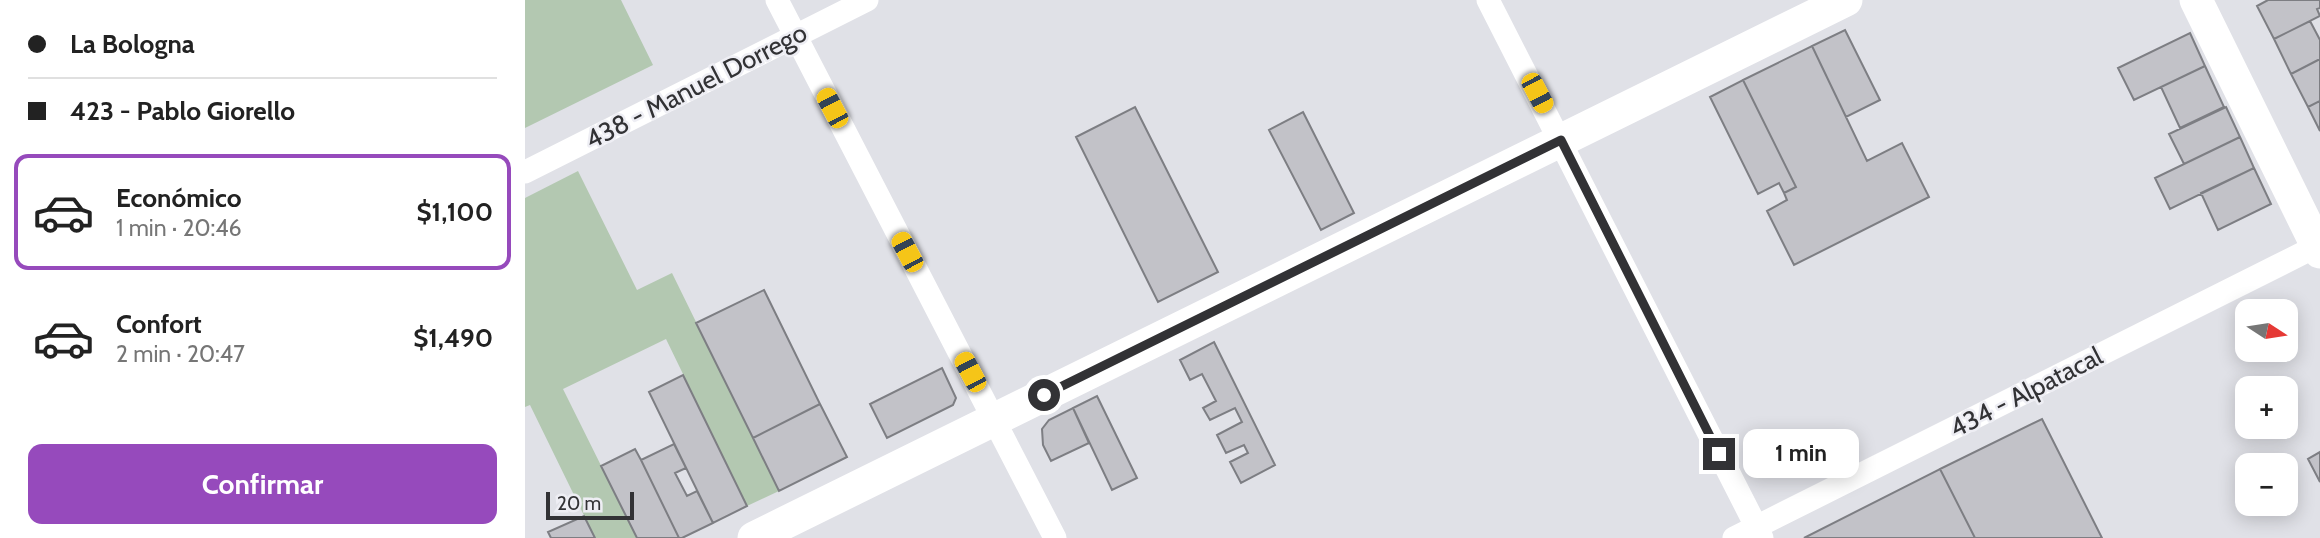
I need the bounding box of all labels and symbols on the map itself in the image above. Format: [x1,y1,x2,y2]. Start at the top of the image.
street label: 438 - Manuel Dorrego [580,16,812,156]
car [1518,70,1557,116]
car [813,85,852,131]
car [888,229,927,275]
north arrow [2235,299,2298,362]
street label: 434 - Alpatacal [1944,340,2108,444]
car [951,349,990,395]
route start [1028,379,1060,411]
callout: 1 min [1743,430,1859,478]
route end [1703,438,1735,470]
scale bar [546,489,633,521]

